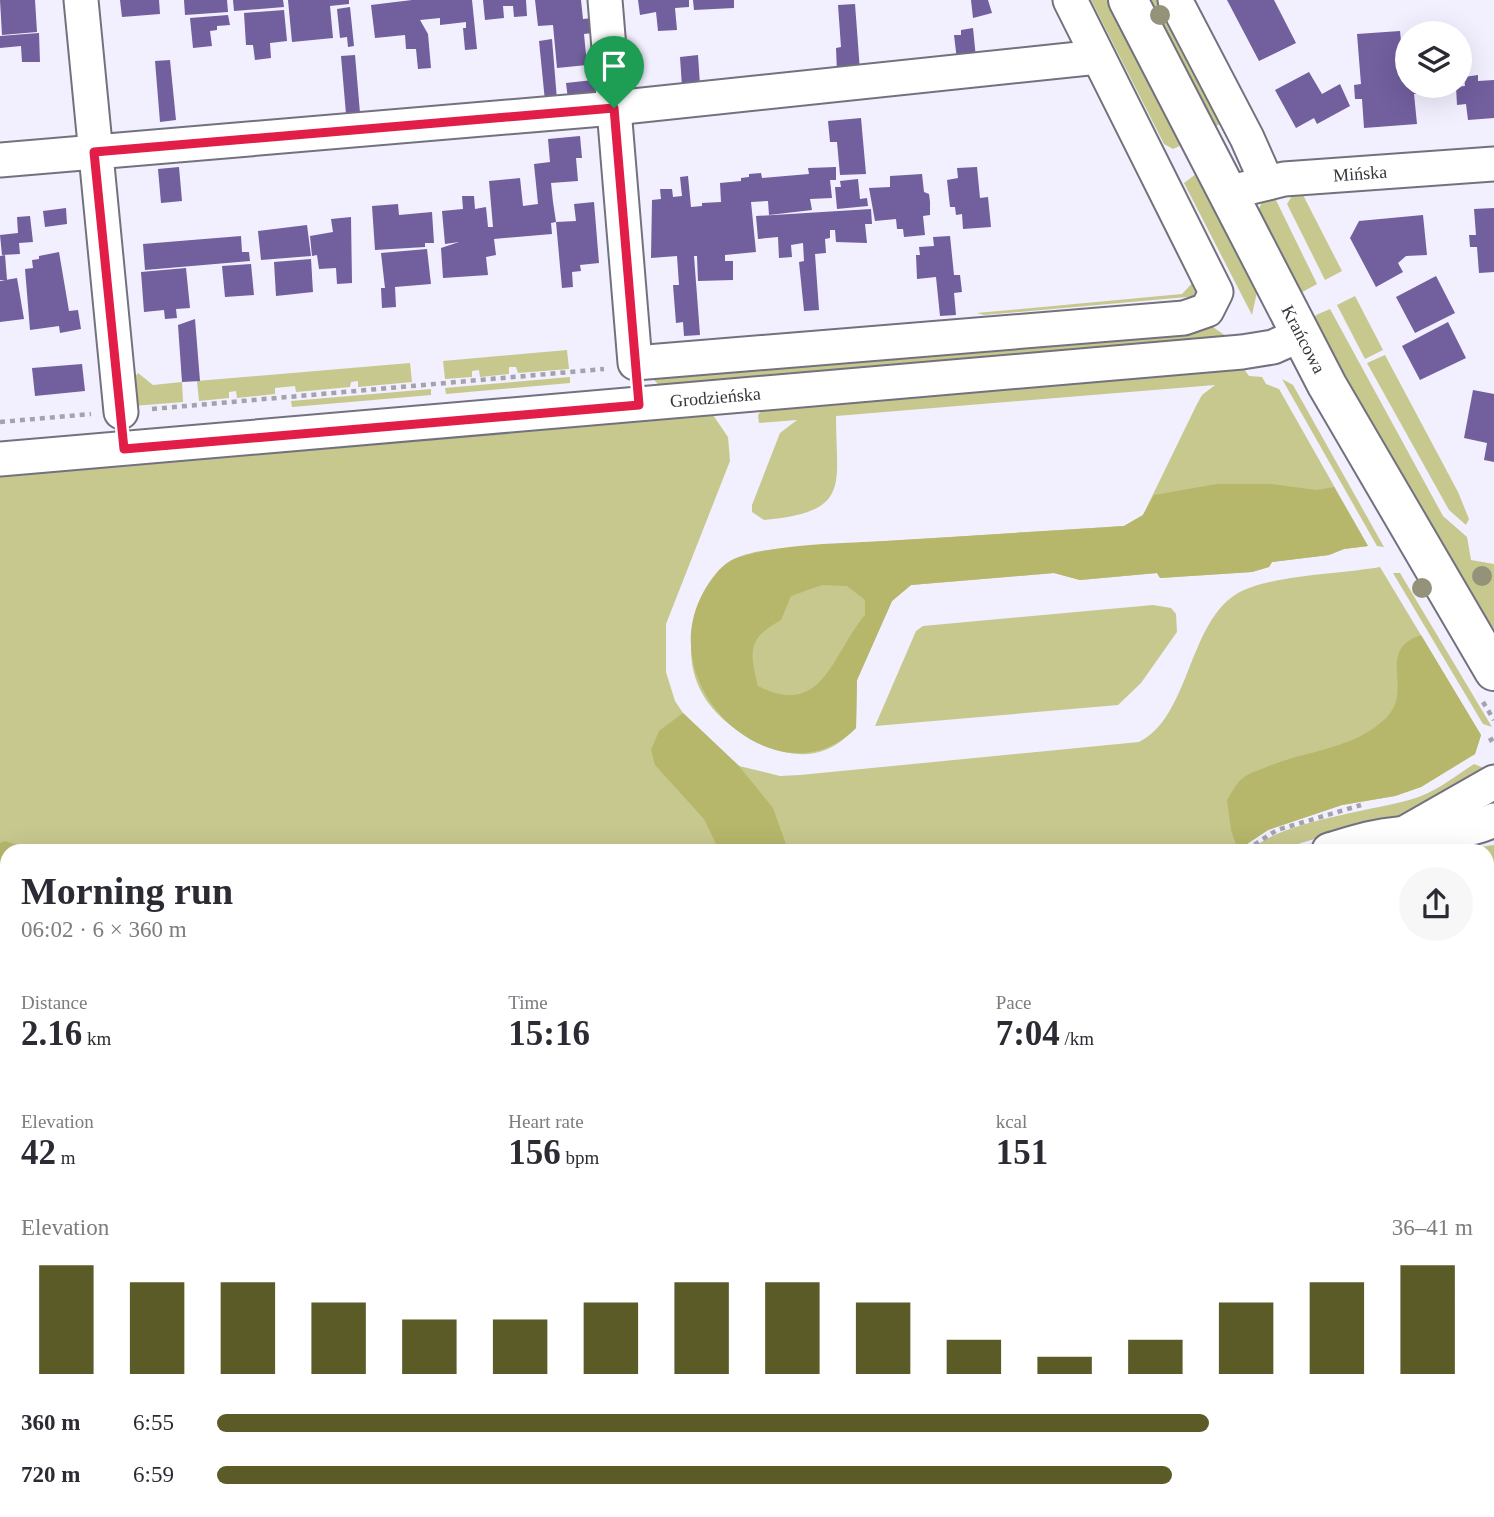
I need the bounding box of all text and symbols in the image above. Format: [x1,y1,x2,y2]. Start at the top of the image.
map controls [1395,21,1472,98]
button: layers [1395,21,1472,98]
pin [584,36,644,108]
icon: arrive [595,47,633,85]
street label: Mińska [1332,162,1388,185]
street label: Krańcowa [1278,302,1329,377]
street label: Grodzieńska [669,384,762,411]
button: share [1399,867,1473,941]
text: Morning run [21,870,233,912]
text: 06:02 · 6 × 360 m [21,917,187,942]
text: Distance [21,992,87,1013]
text: Time [508,992,548,1013]
text: Pace [996,992,1032,1013]
text: 2.16 [21,1014,82,1053]
text: 15:16 [508,1014,590,1053]
text: 7:04 [996,1014,1060,1053]
text: km [82,1028,111,1049]
text: /km [1060,1028,1094,1049]
text: Elevation [21,1111,94,1132]
text: Heart rate [508,1111,584,1132]
text: kcal [996,1111,1027,1132]
text: 42 [21,1133,56,1172]
text: 156 [508,1133,561,1172]
text: 151 [996,1133,1048,1172]
text: m [56,1147,76,1168]
text: bpm [561,1147,599,1168]
text: Elevation [21,1215,109,1240]
text: 36–41 m [1392,1215,1473,1240]
text: 360 m [21,1410,80,1435]
text: 6:55 [133,1410,174,1435]
text: 720 m [21,1462,80,1487]
text: 6:59 [133,1462,174,1487]

